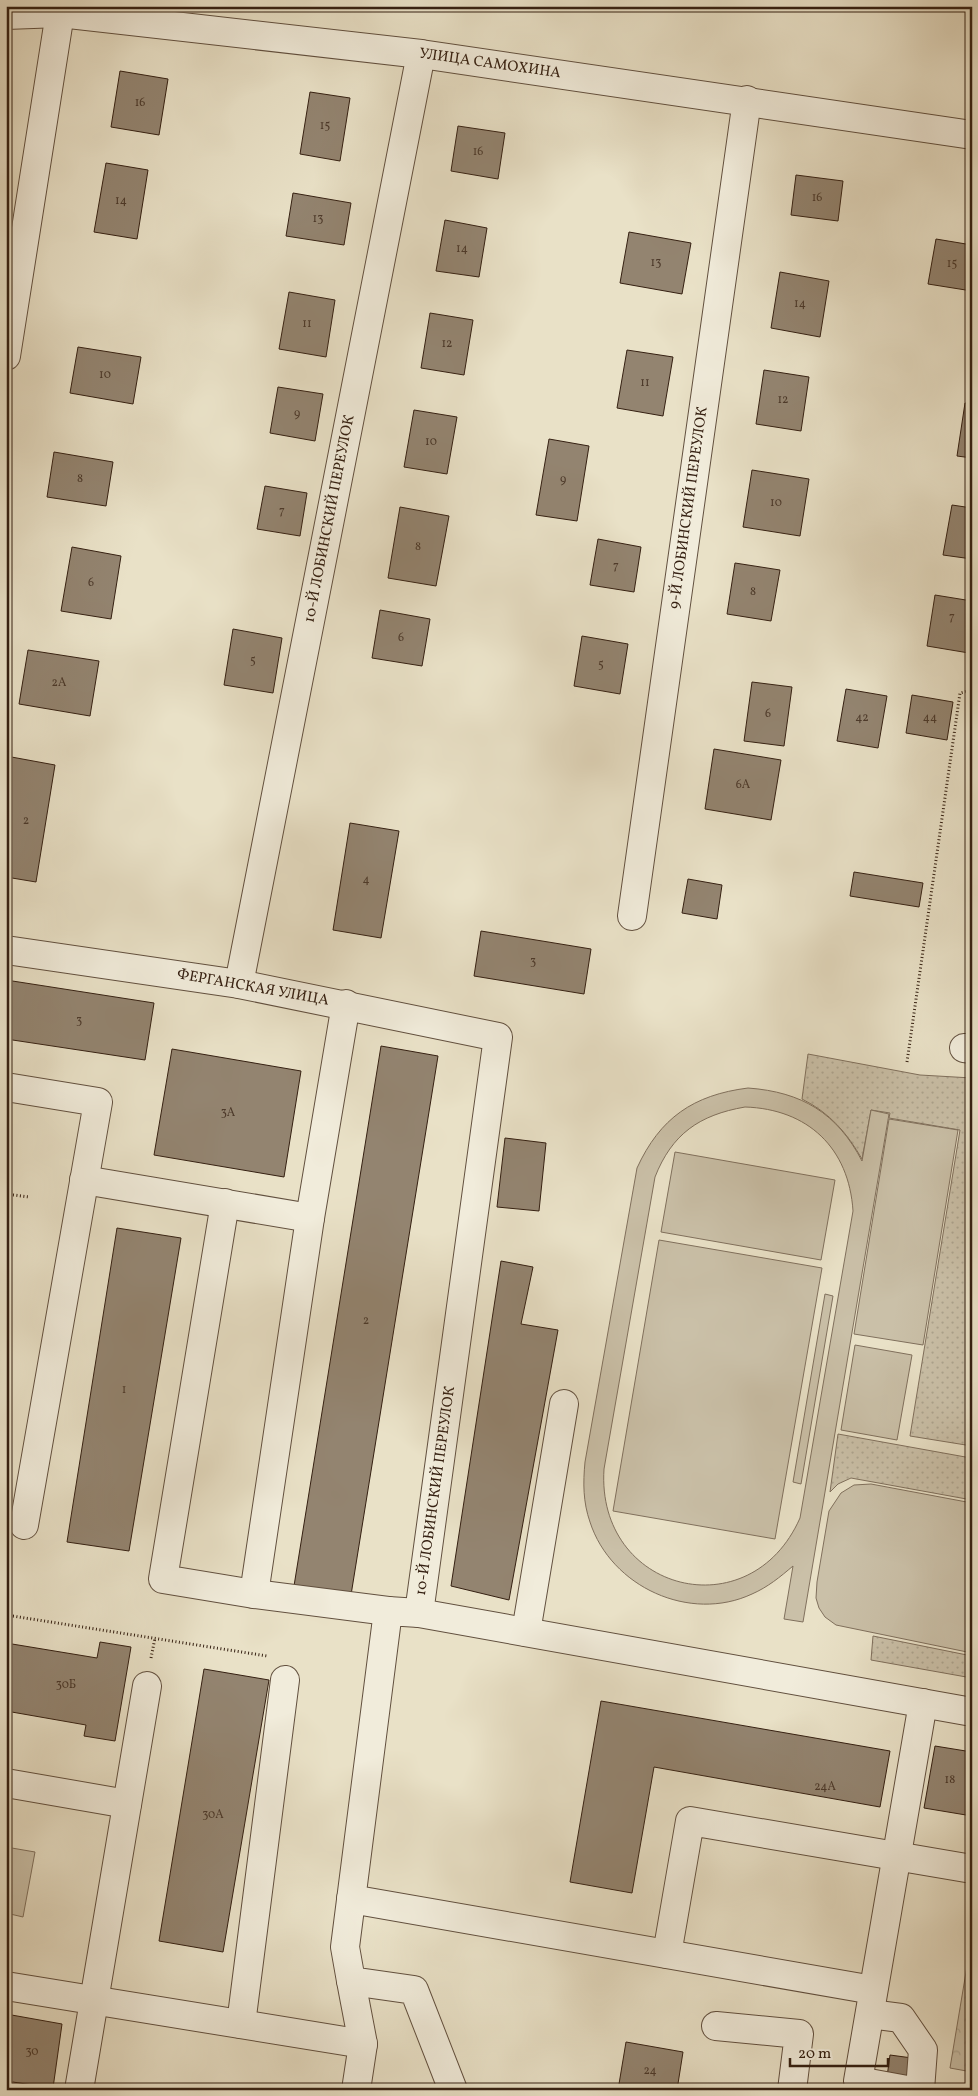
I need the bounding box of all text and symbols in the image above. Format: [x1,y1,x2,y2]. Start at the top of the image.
street label: УЛИЦА САМОХИНА [418,44,563,84]
house number: 16 [135,95,145,111]
house number: 15 [320,118,330,134]
house number: 16 [473,144,483,160]
house number: 16 [812,190,822,206]
house number: 14 [115,193,127,209]
house number: 13 [313,211,323,227]
house number: 14 [456,241,468,257]
house number: 13 [651,255,661,271]
house number: 15 [947,256,957,272]
house number: 14 [794,296,806,312]
house number: 11 [302,316,312,332]
house number: 12 [441,336,453,352]
house number: 10 [99,367,111,383]
house number: 11 [640,375,650,391]
house number: 12 [777,392,789,408]
house number: 9 [294,406,300,422]
street label: 9-Й ЛОБИНСКИЙ ПЕРЕУЛОК [664,406,714,610]
street label: 10-Й ЛОБИНСКИЙ ПЕРЕУЛОК [300,413,360,625]
house number: 10 [425,434,437,450]
house number: 8 [77,471,83,487]
house number: 9 [560,472,566,488]
house number: 10 [770,495,782,511]
house number: 7 [279,503,285,519]
house number: 8 [415,539,421,555]
house number: 7 [613,558,619,574]
house number: 6 [88,575,94,591]
house number: 8 [750,584,756,600]
house number: 7 [949,609,955,625]
house number: 6 [398,630,404,646]
house number: 5 [250,653,256,669]
house number: 5 [598,657,604,673]
house number: 2А [52,675,67,691]
house number: 6 [765,706,771,722]
house number: 42 [855,710,869,726]
house number: 44 [923,710,937,726]
house number: 6А [736,777,751,793]
house number: 2 [23,813,29,829]
house number: 4 [362,872,370,888]
house number: 3 [530,954,536,970]
street label: ФЕРГАНСКАЯ УЛИЦА [175,964,331,1012]
house number: 3 [76,1013,82,1029]
house number: 3А [221,1105,236,1121]
house number: 2 [363,1313,369,1329]
house number: 1 [122,1382,126,1398]
street label: 10-Й ЛОБИНСКИЙ ПЕРЕУЛОК [411,1385,461,1597]
house number: 30Б [56,1677,76,1693]
house number: 18 [945,1772,955,1788]
house number: 24А [814,1779,836,1795]
house number: 30А [202,1807,224,1823]
scale bar [790,2036,888,2068]
house number: 30 [25,2044,39,2060]
text: 20 m [798,2044,831,2065]
house number: 24 [643,2063,657,2079]

